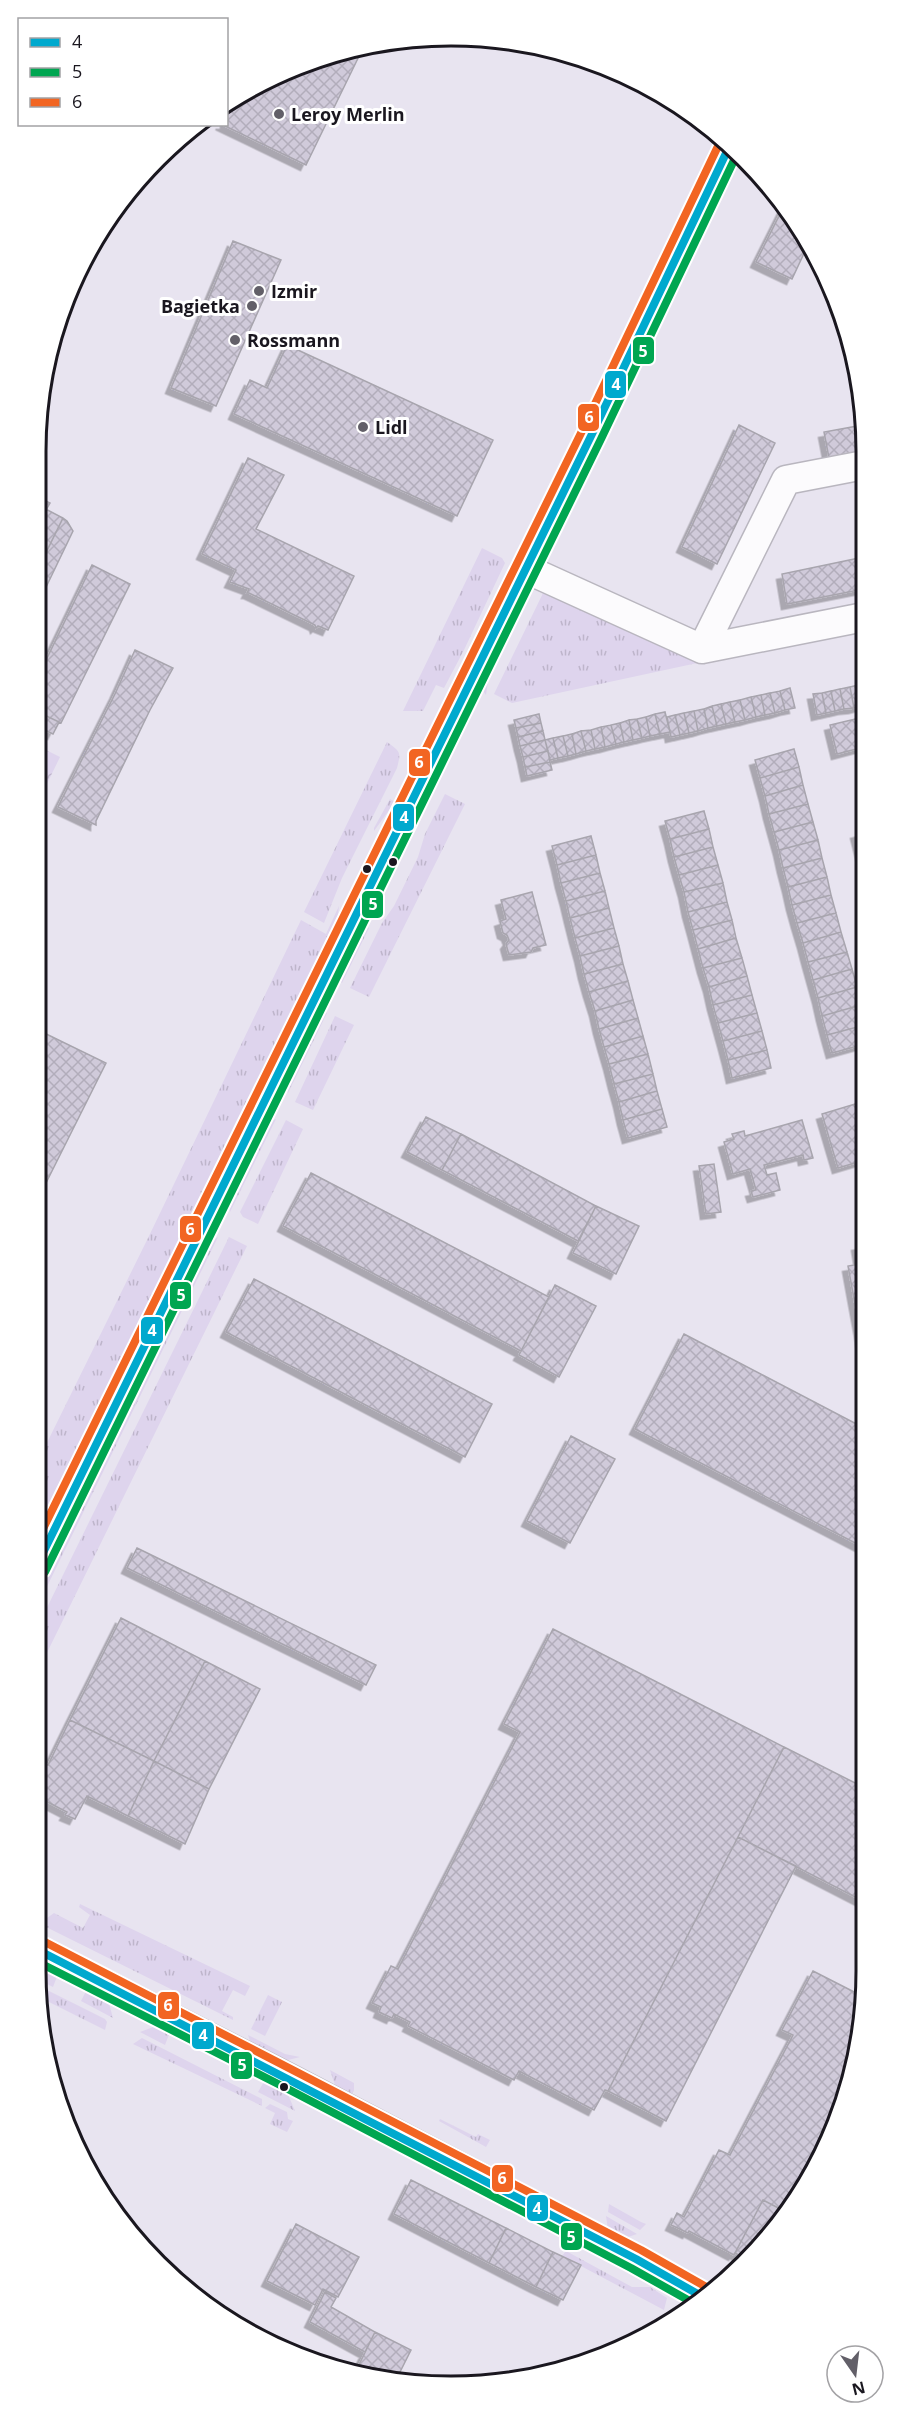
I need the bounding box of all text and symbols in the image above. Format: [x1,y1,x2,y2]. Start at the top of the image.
legend [18,18,228,126]
text: 4 [72,29,82,53]
text: 5 [72,59,82,83]
text: 6 [72,89,82,113]
place label: Leroy Merlin [291,102,405,126]
marker: Leroy Merlin [272,107,286,121]
place label: Izmir [271,279,317,303]
marker: Izmir [252,284,266,298]
place label: Bagietka [161,294,240,318]
marker: Bagietka [245,299,259,313]
place label: Rossmann [247,328,340,352]
marker: Rossmann [228,333,242,347]
line badge: 5 [632,336,655,365]
text: 5 [638,340,648,362]
line badge: 4 [604,370,627,399]
text: 4 [611,373,621,395]
line badge: 6 [577,403,600,432]
text: 6 [584,406,594,428]
place label: Lidl [375,415,408,439]
marker: Lidl [356,420,370,434]
line badge: 6 [408,748,431,777]
text: 6 [414,751,424,773]
line badge: 4 [392,803,415,832]
text: 4 [399,806,409,828]
unlabelled marker [387,856,399,868]
unlabelled marker [361,863,373,875]
line badge: 5 [361,890,384,919]
text: 5 [368,893,378,915]
line badge: 6 [179,1215,202,1243]
text: 6 [185,1218,195,1240]
line badge: 5 [169,1281,192,1310]
text: 5 [176,1284,186,1306]
line badge: 4 [140,1316,164,1345]
text: 4 [147,1319,157,1341]
line badge: 6 [157,1991,180,2020]
text: 6 [163,1994,173,2016]
line badge: 4 [191,2021,215,2050]
text: 4 [198,2024,208,2046]
line badge: 5 [230,2051,253,2080]
text: 5 [237,2054,247,2076]
unlabelled marker [278,2081,290,2093]
line badge: 6 [491,2164,514,2193]
text: 6 [497,2167,507,2189]
line badge: 4 [526,2194,549,2222]
text: 4 [532,2197,542,2219]
line badge: 5 [560,2222,583,2251]
text: 5 [566,2226,576,2248]
north arrow [825,2344,885,2404]
text: N [850,2376,868,2401]

